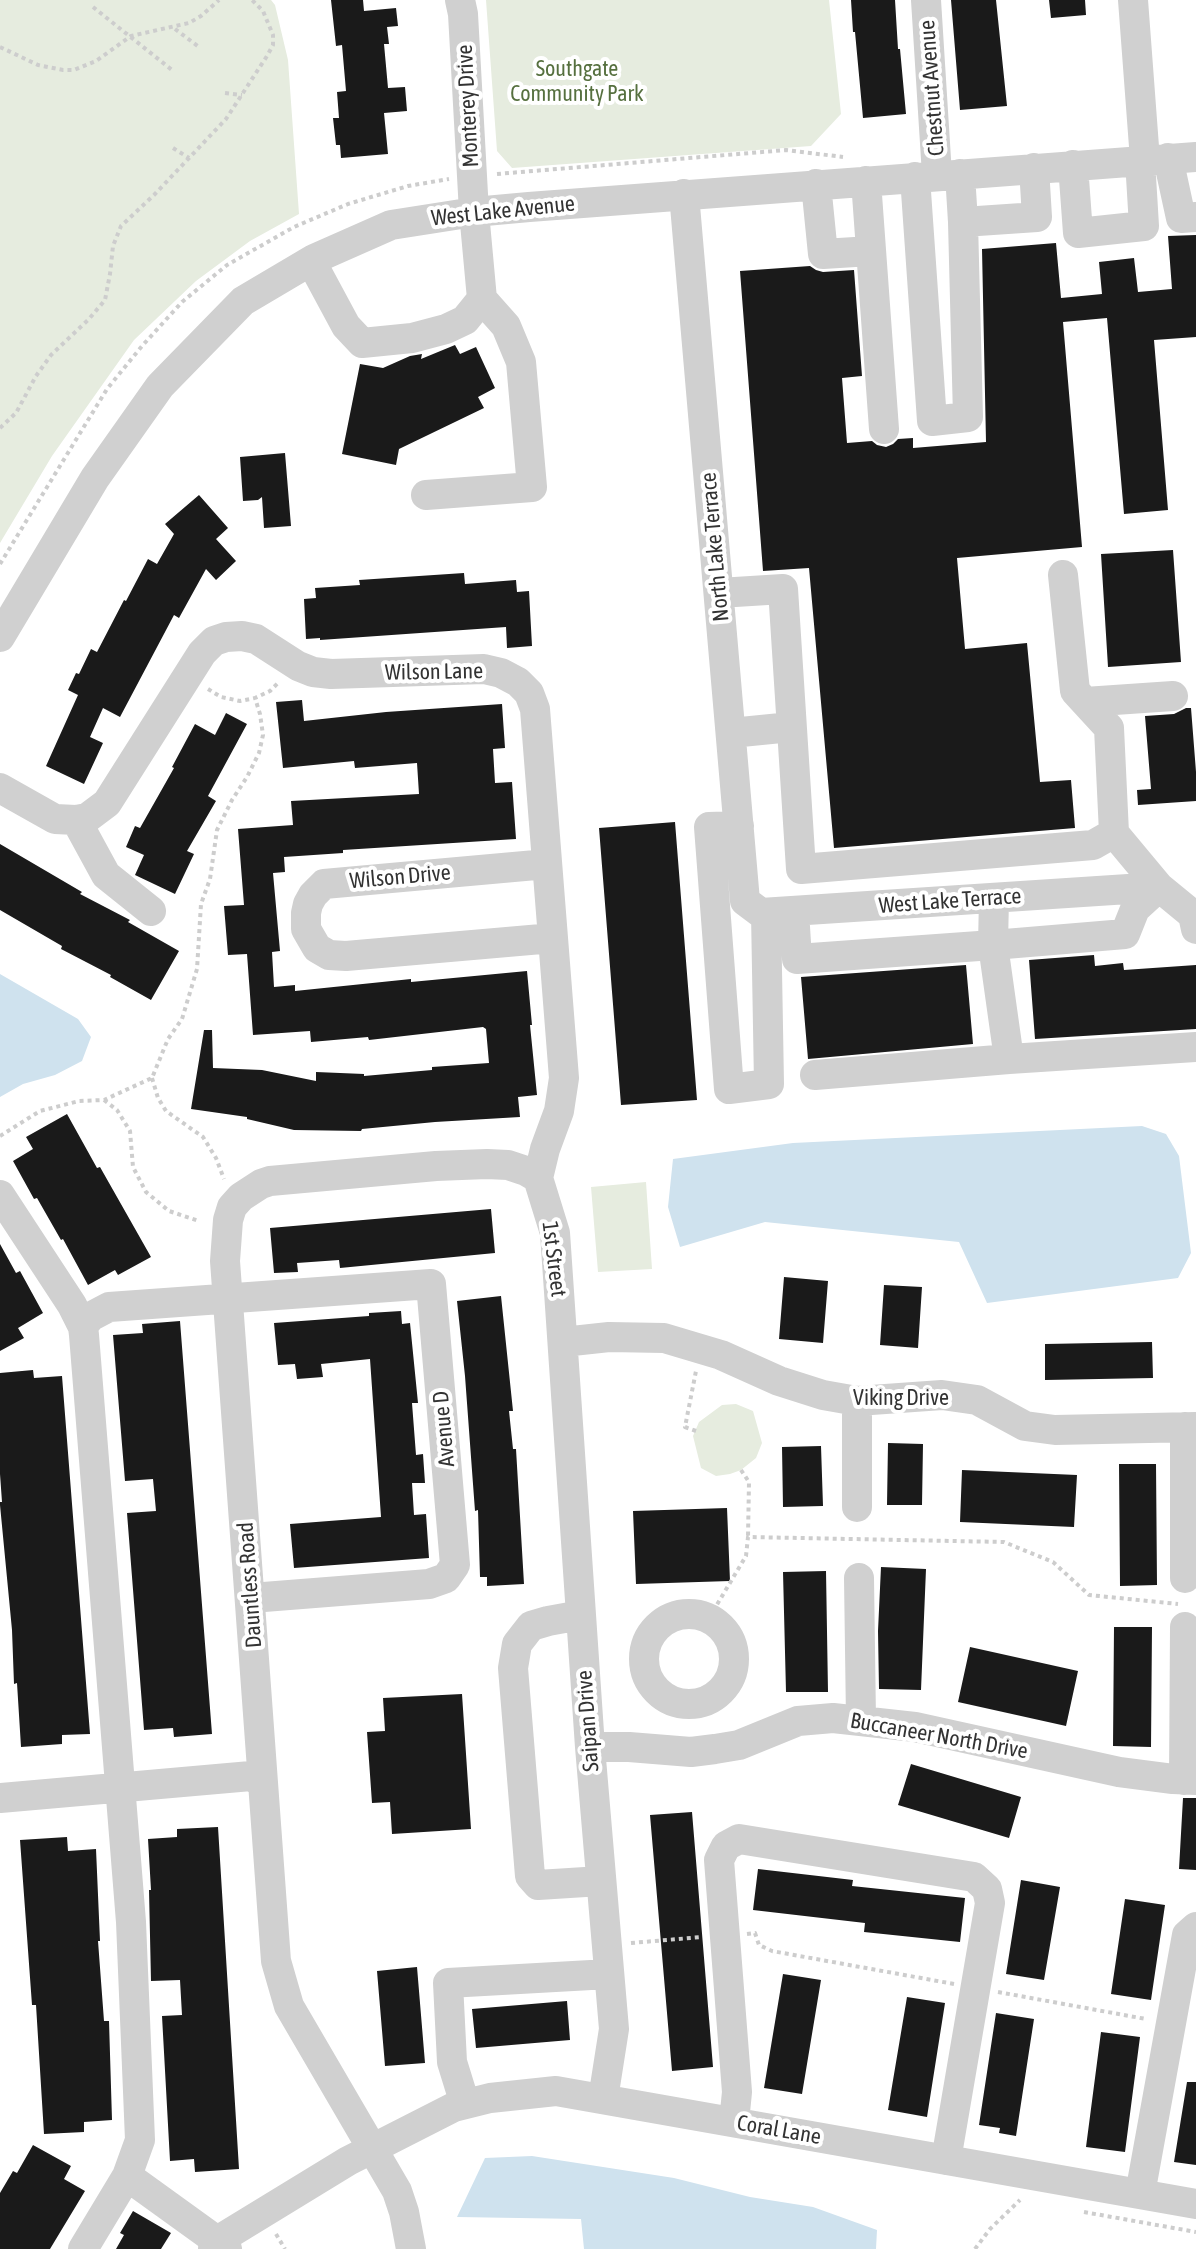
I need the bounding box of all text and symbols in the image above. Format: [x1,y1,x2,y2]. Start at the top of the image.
street label: Chestnut Avenue [914,19,950,157]
street label: Monterey Drive [452,44,484,168]
park label: Southgate Community Park [510,56,644,108]
street label: West Lake Avenue [430,190,576,232]
street label: North Lake Terrace [695,471,735,623]
street label: Wilson Lane [385,658,483,686]
street label: Wilson Drive [348,859,452,895]
street label: West Lake Terrace [878,883,1022,919]
street label: 1st Street [536,1220,572,1298]
street label: Viking Drive [853,1385,949,1411]
street label: Avenue D [428,1390,460,1468]
street label: Dauntless Road [232,1521,268,1649]
street label: Saipan Drive [571,1669,605,1773]
street label: Buccaneer North Drive [848,1707,1030,1765]
street label: Coral Lane [735,2110,823,2150]

